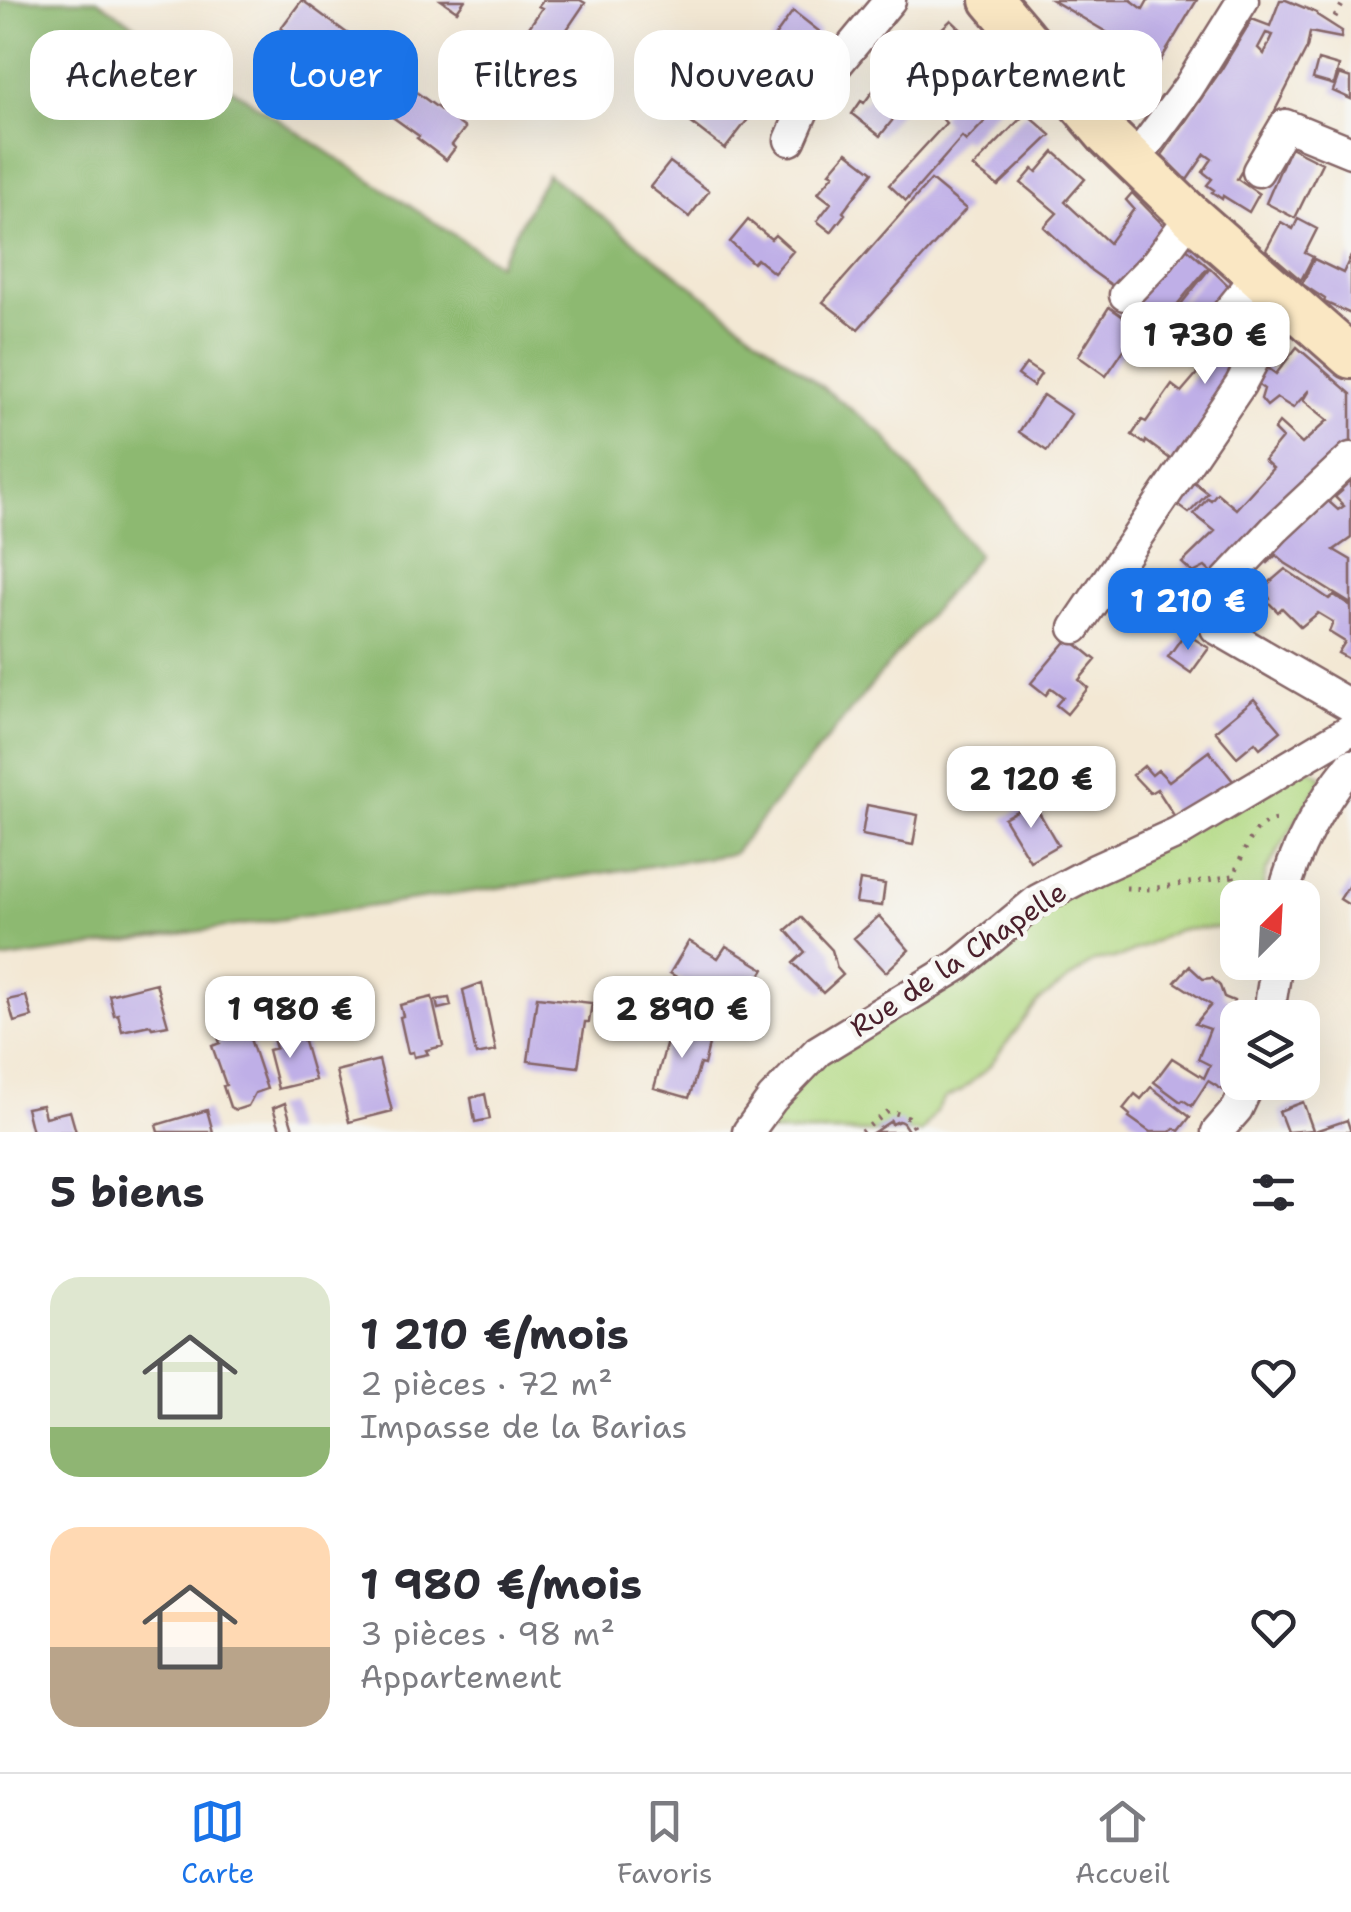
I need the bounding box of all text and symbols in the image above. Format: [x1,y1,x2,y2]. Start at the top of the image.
chip: Acheter [30,30,233,120]
chip: Louer [253,30,418,120]
chip: Filtres [438,30,614,120]
chip: Nouveau [634,30,850,120]
chip: Appartement [870,30,1162,120]
pin: 1 730 € [1113,302,1297,387]
text: 1 730 € [1143,313,1267,356]
pin: 1 210 € [1096,568,1280,653]
text: 1 210 € [1130,579,1246,622]
pin: 2 120 € [939,746,1123,831]
text: 2 120 € [969,757,1093,800]
street label: Rue de la Chapelle [842,872,1074,1046]
north arrow [1220,880,1320,980]
map controls [1220,880,1320,1100]
pin: 1 980 € [198,976,382,1061]
pin: 2 890 € [590,976,774,1061]
text: 1 980 € [227,987,353,1030]
text: 2 890 € [615,987,749,1030]
button: layers [1220,1000,1320,1100]
text: 5 biens [50,1164,205,1220]
icon: filters [1246,1165,1301,1220]
text: 1 210 €/mois [360,1306,629,1362]
icon: home [130,1317,250,1437]
icon: heart [1246,1350,1301,1405]
text: 2 pièces · 72 m² [360,1362,613,1405]
text: Impasse de la Barias [360,1405,687,1448]
text: 1 980 €/mois [360,1556,642,1612]
icon: home [130,1567,250,1687]
icon: heart [1246,1600,1301,1655]
text: 3 pièces · 98 m² [360,1612,615,1655]
text: Appartement [360,1655,562,1698]
tab: Carte [181,1794,255,1892]
tab: Favoris [617,1794,713,1892]
tab: Accueil [1075,1794,1170,1892]

